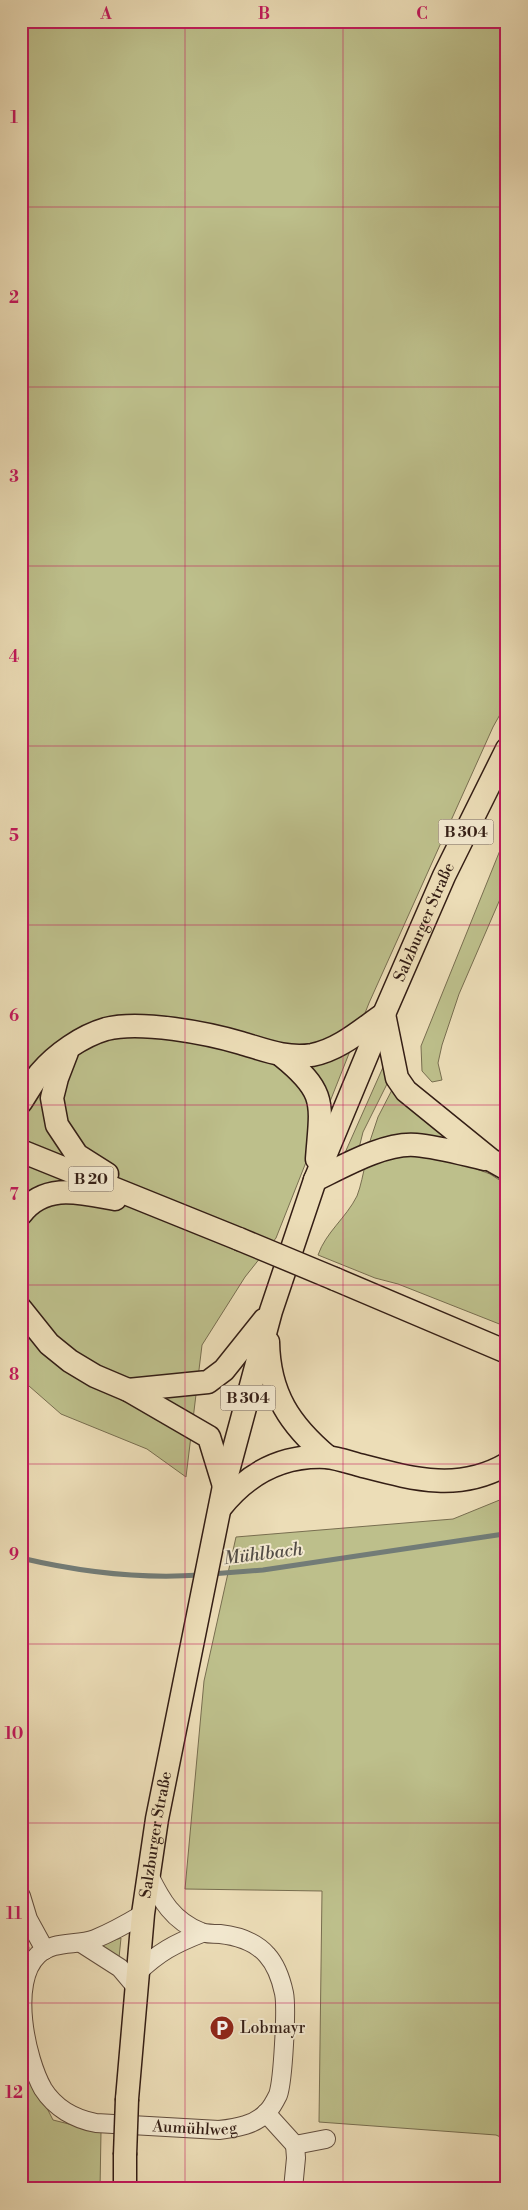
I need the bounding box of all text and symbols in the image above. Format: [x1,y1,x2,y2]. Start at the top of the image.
text: A [99,4,112,24]
text: B [258,4,270,24]
text: C [416,4,428,24]
text: 1 [10,108,18,128]
text: 2 [9,288,19,308]
text: 3 [9,467,19,487]
text: 4 [9,647,20,667]
road number: B 304 [438,820,494,844]
text: 5 [9,826,19,846]
street label: Salzburger Straße [389,859,459,985]
text: 6 [9,1006,19,1026]
road number: B 20 [68,1166,114,1192]
text: 7 [9,1185,19,1205]
text: 8 [9,1365,19,1385]
road number: B 304 [220,1386,276,1410]
water label: Mühlbach [222,1538,305,1570]
text: 9 [9,1545,19,1565]
text: 10 [5,1724,23,1744]
street label: Salzburger Straße [135,1770,176,1899]
text: 11 [6,1904,22,1924]
parking icon: Lobmayr [209,2015,235,2041]
place label: Lobmayr [240,2018,305,2038]
text: 12 [5,2083,23,2103]
street label: Aumühlweg [151,2116,239,2140]

